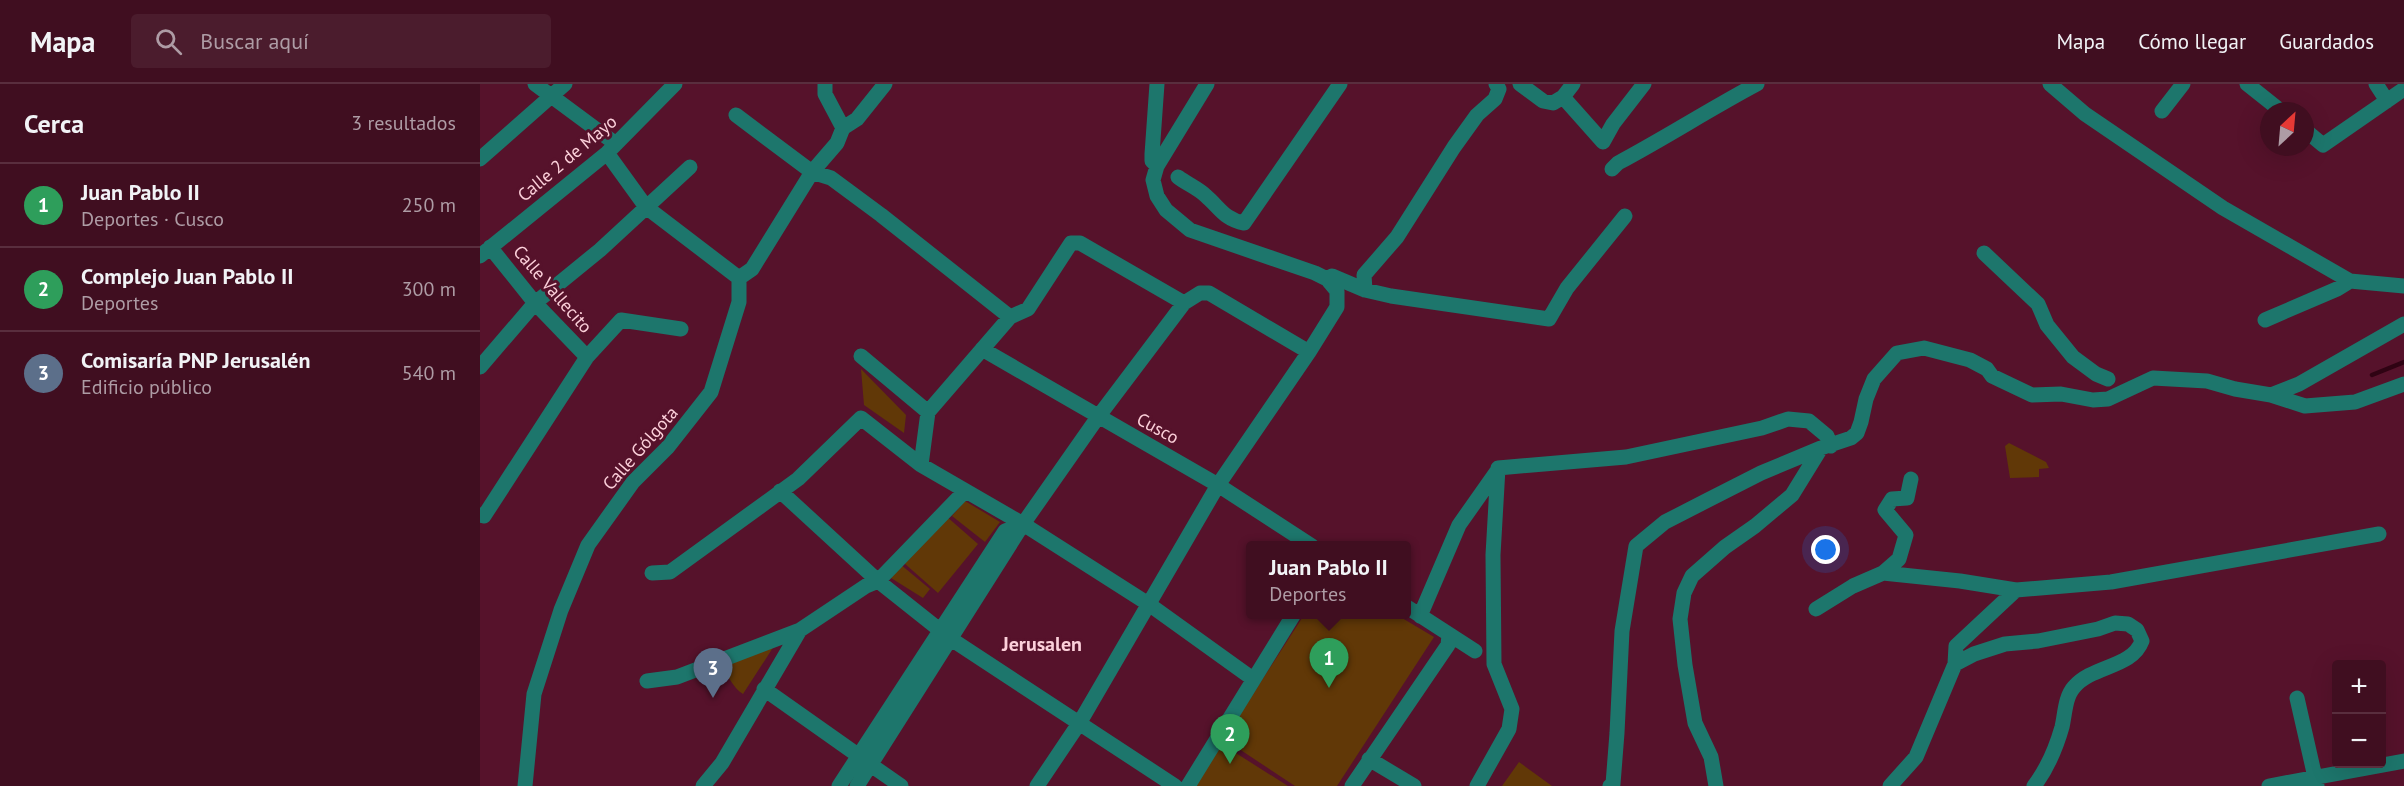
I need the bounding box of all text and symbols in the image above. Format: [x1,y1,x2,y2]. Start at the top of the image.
search box [131,14,551,68]
text: Mapa [30,23,95,60]
icon: search [152,25,185,58]
text: Buscar aquí [200,27,309,55]
text: Mapa [2056,28,2105,55]
text: Cómo llegar [2138,28,2246,55]
text: Guardados [2279,28,2374,55]
north arrow [2260,102,2314,156]
text: Cerca [24,107,84,140]
text: 3 resultados [351,110,456,136]
street label: Calle 2 de Mayo [513,110,621,206]
text: Juan Pablo II [81,178,200,206]
text: 1 [38,192,49,218]
text: 250 m [402,192,456,218]
text: Deportes · Cusco [81,206,224,232]
street label: Calle Vallecito [509,240,597,338]
text: Complejo Juan Pablo II [81,262,294,290]
text: 2 [38,276,49,302]
text: 300 m [402,276,456,302]
text: Deportes [81,290,158,316]
text: Comisaría PNP Jerusalén [81,346,310,374]
text: 3 [38,360,49,386]
text: 540 m [402,360,456,386]
text: Edificio público [81,374,212,400]
street label: Calle Gólgota [597,401,683,495]
street label: Cusco [1133,407,1183,449]
your location [1811,535,1840,564]
popup [1246,541,1411,619]
text: Juan Pablo II [1269,553,1388,581]
text: Deportes [1269,581,1346,607]
district label: Jerusalen [1001,631,1082,657]
pin: 1 [1310,638,1348,688]
pin: 3 [694,648,732,698]
map controls [2332,660,2386,768]
button: + [2332,660,2386,714]
pin: 2 [1210,714,1250,764]
button: − [2332,714,2386,768]

